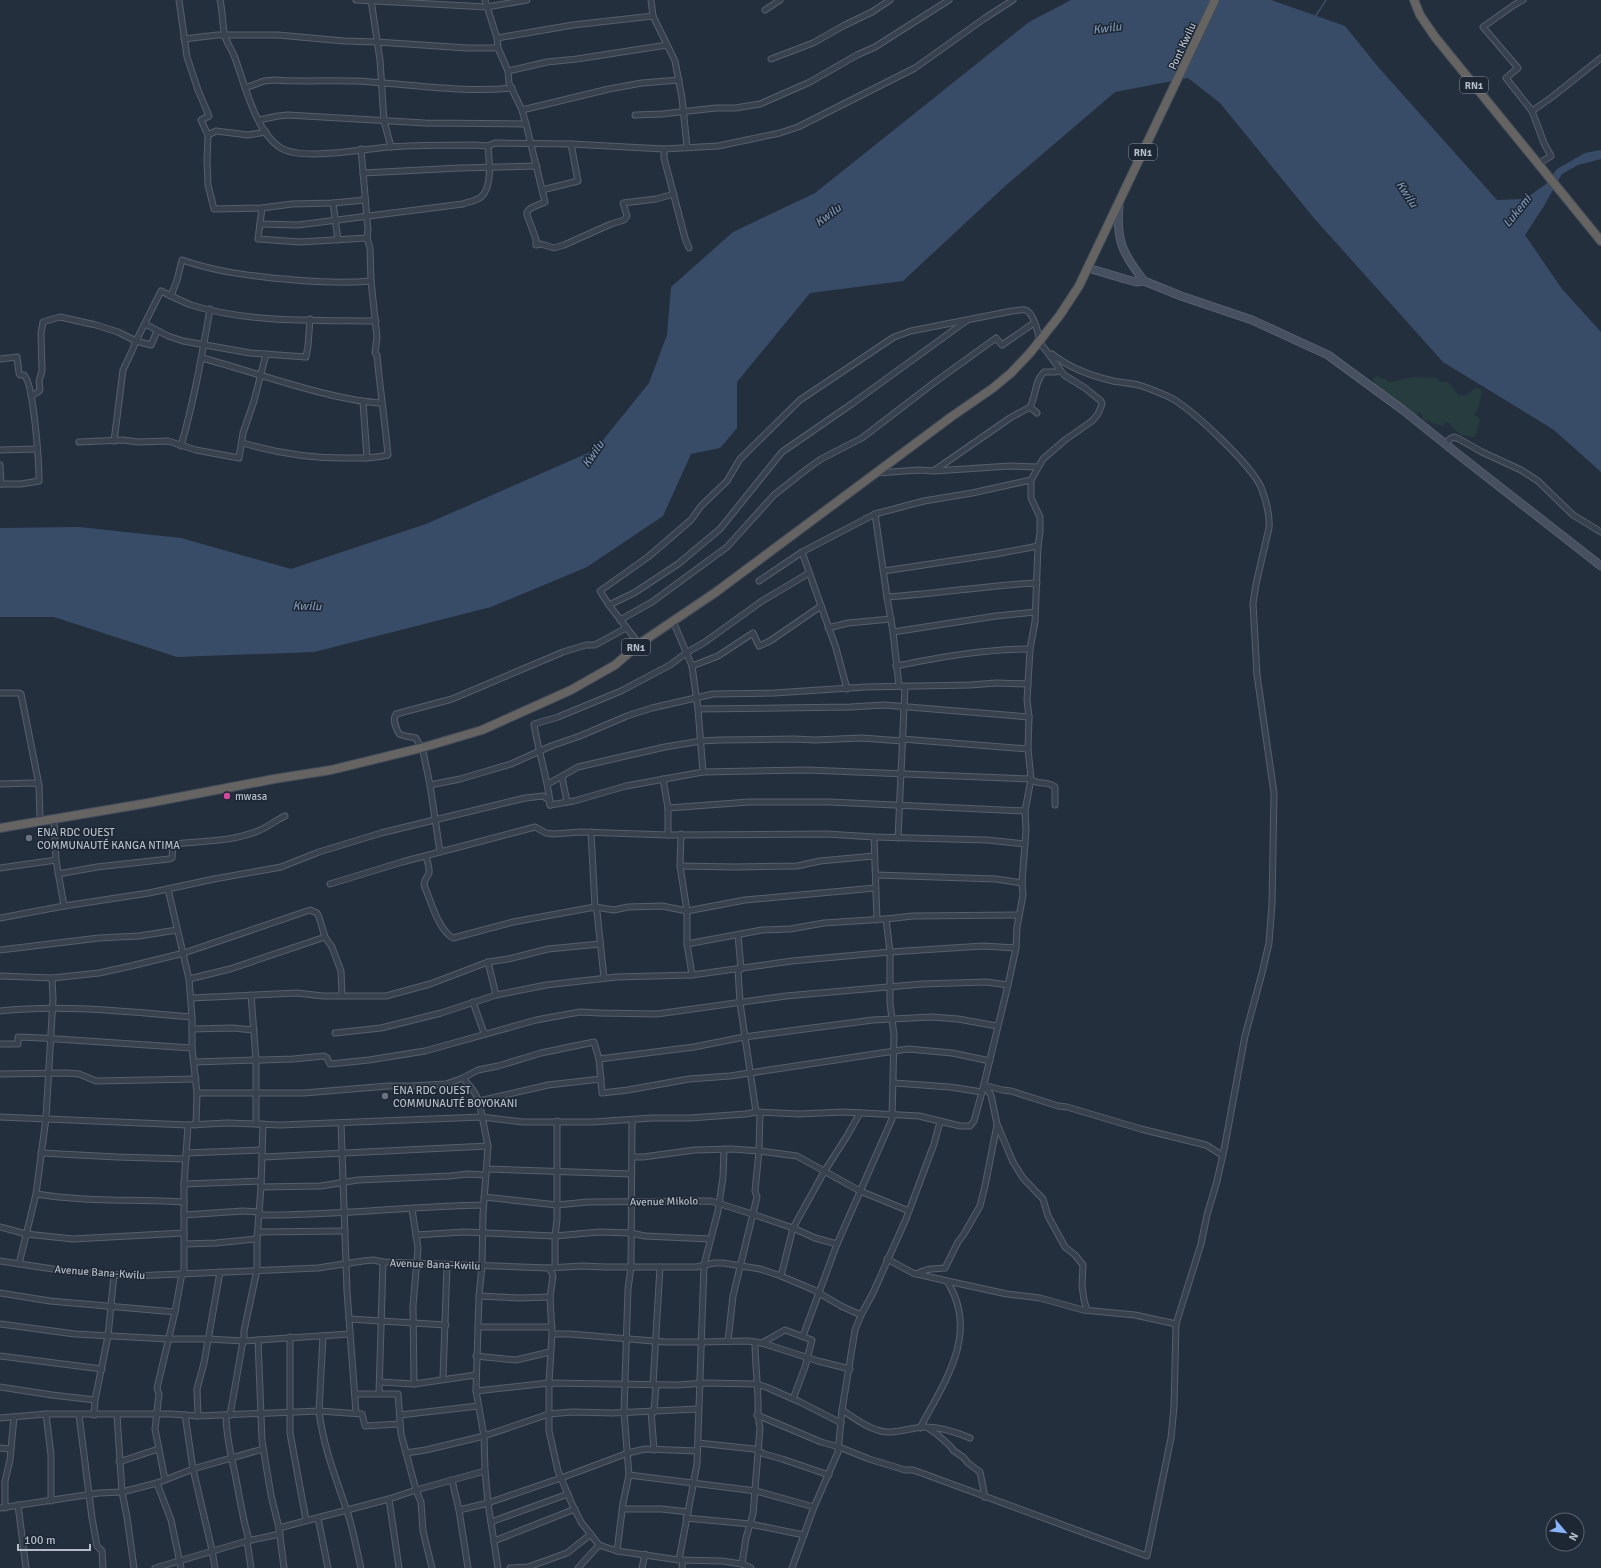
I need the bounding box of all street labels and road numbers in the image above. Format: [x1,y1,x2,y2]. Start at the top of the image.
street label: Pont Kwilu [1166,21,1199,72]
road number: RN1 [1460,77,1488,93]
road number: RN1 [1129,144,1157,160]
road number: RN1 [622,639,650,655]
street label: Avenue Mikolo [630,1194,699,1209]
street label: Avenue Bana-Kwilu [389,1256,481,1273]
street label: Avenue Bana-Kwilu [54,1263,146,1282]

